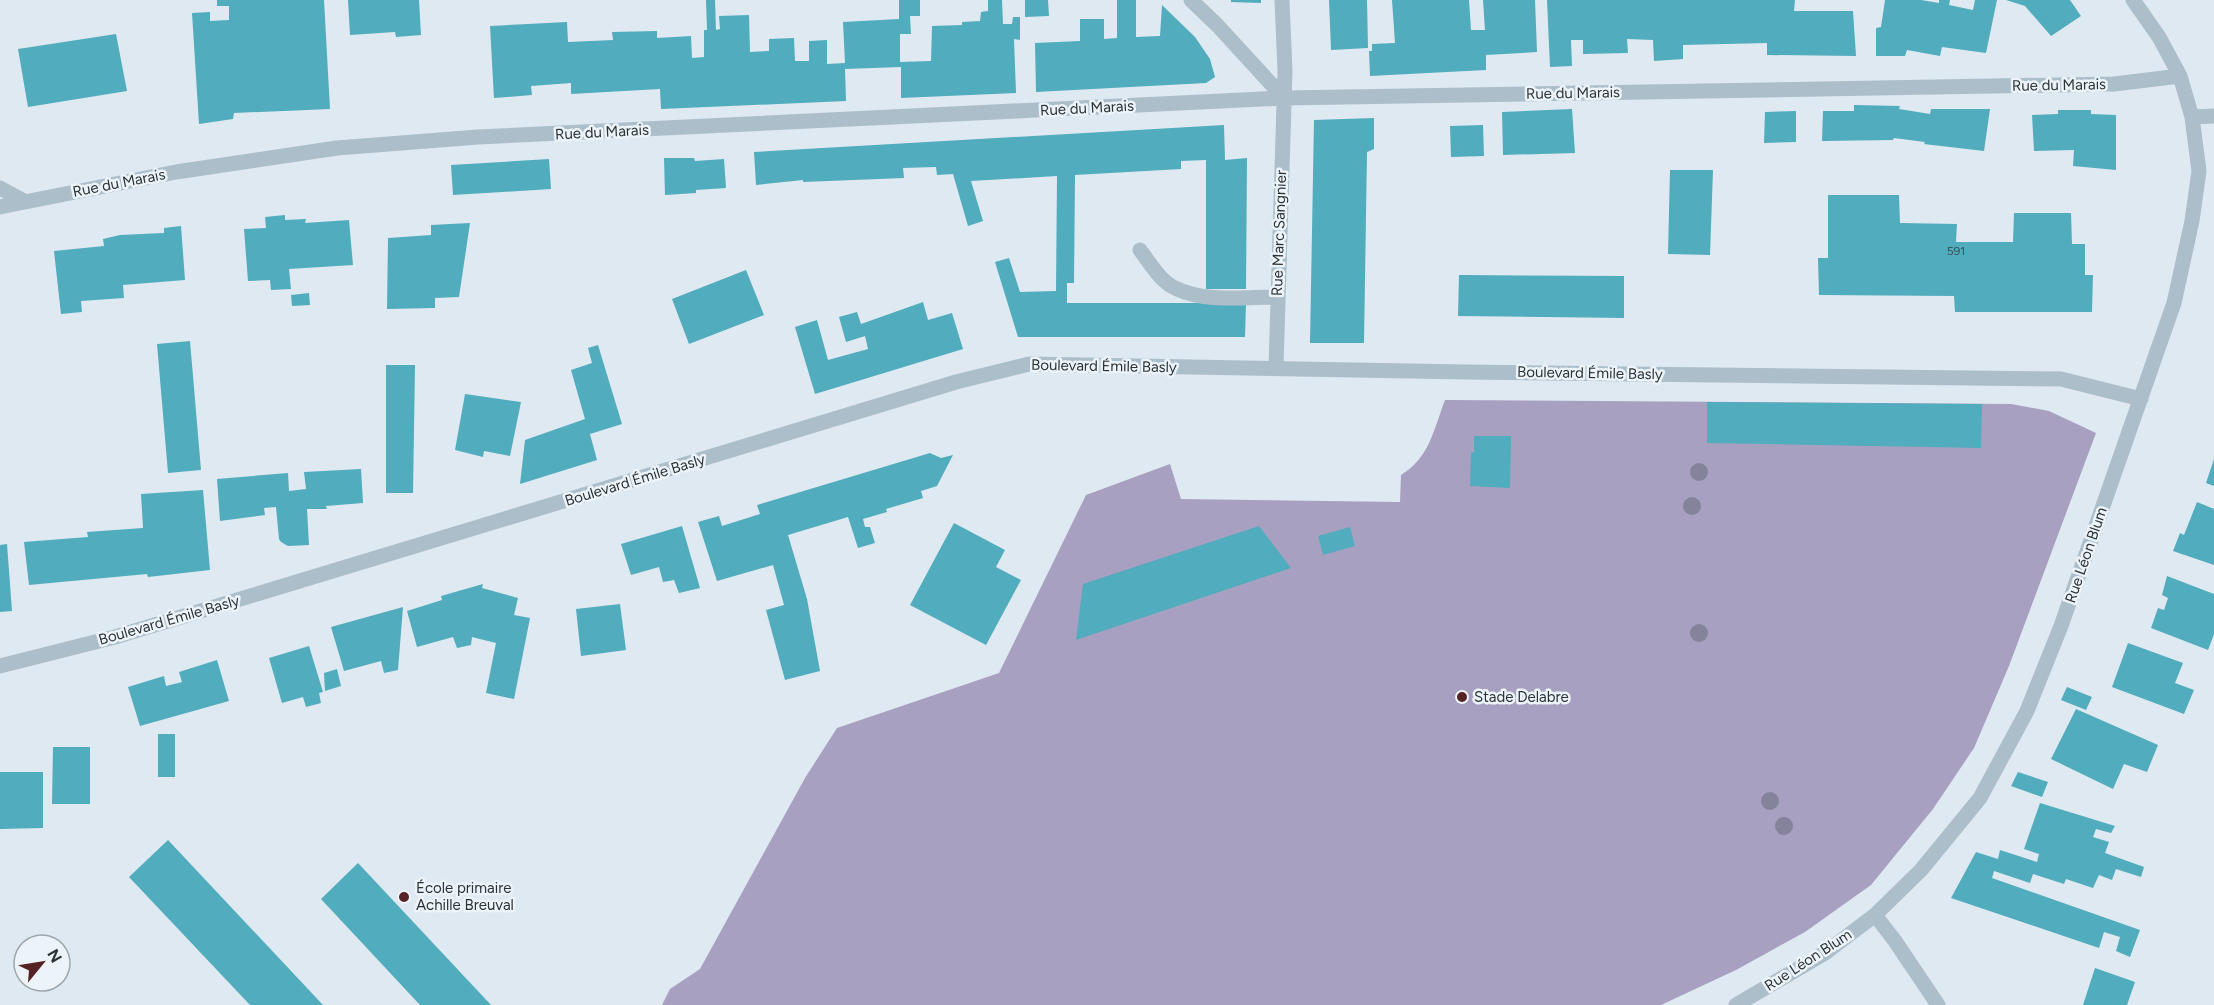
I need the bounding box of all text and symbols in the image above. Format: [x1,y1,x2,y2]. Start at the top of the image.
street label: Rue du Marais [2012,75,2106,95]
street label: Rue du Marais [1526,83,1620,103]
street label: Rue du Marais [1040,97,1134,119]
street label: Rue du Marais [555,121,649,143]
street label: Rue du Marais [71,165,167,201]
street label: Rue Marc Sangnier [1268,170,1290,296]
house number: 591 [1947,244,1965,258]
street label: Boulevard Émile Basly [1031,356,1177,376]
street label: Boulevard Émile Basly [1517,363,1663,383]
street label: Boulevard Émile Basly [563,450,707,510]
street label: Rue Léon Blum [2061,505,2111,605]
street label: Boulevard Émile Basly [96,591,242,649]
place label: Stade Delabre [1474,688,1569,706]
marker: Stade Delabre [1455,690,1469,704]
place label: École primaire Achille Breuval [416,879,514,914]
marker: École primaire Achille Breuval [397,890,411,904]
street label: Rue Léon Blum [1761,925,1855,995]
north arrow [12,933,72,993]
text: N [43,946,66,966]

